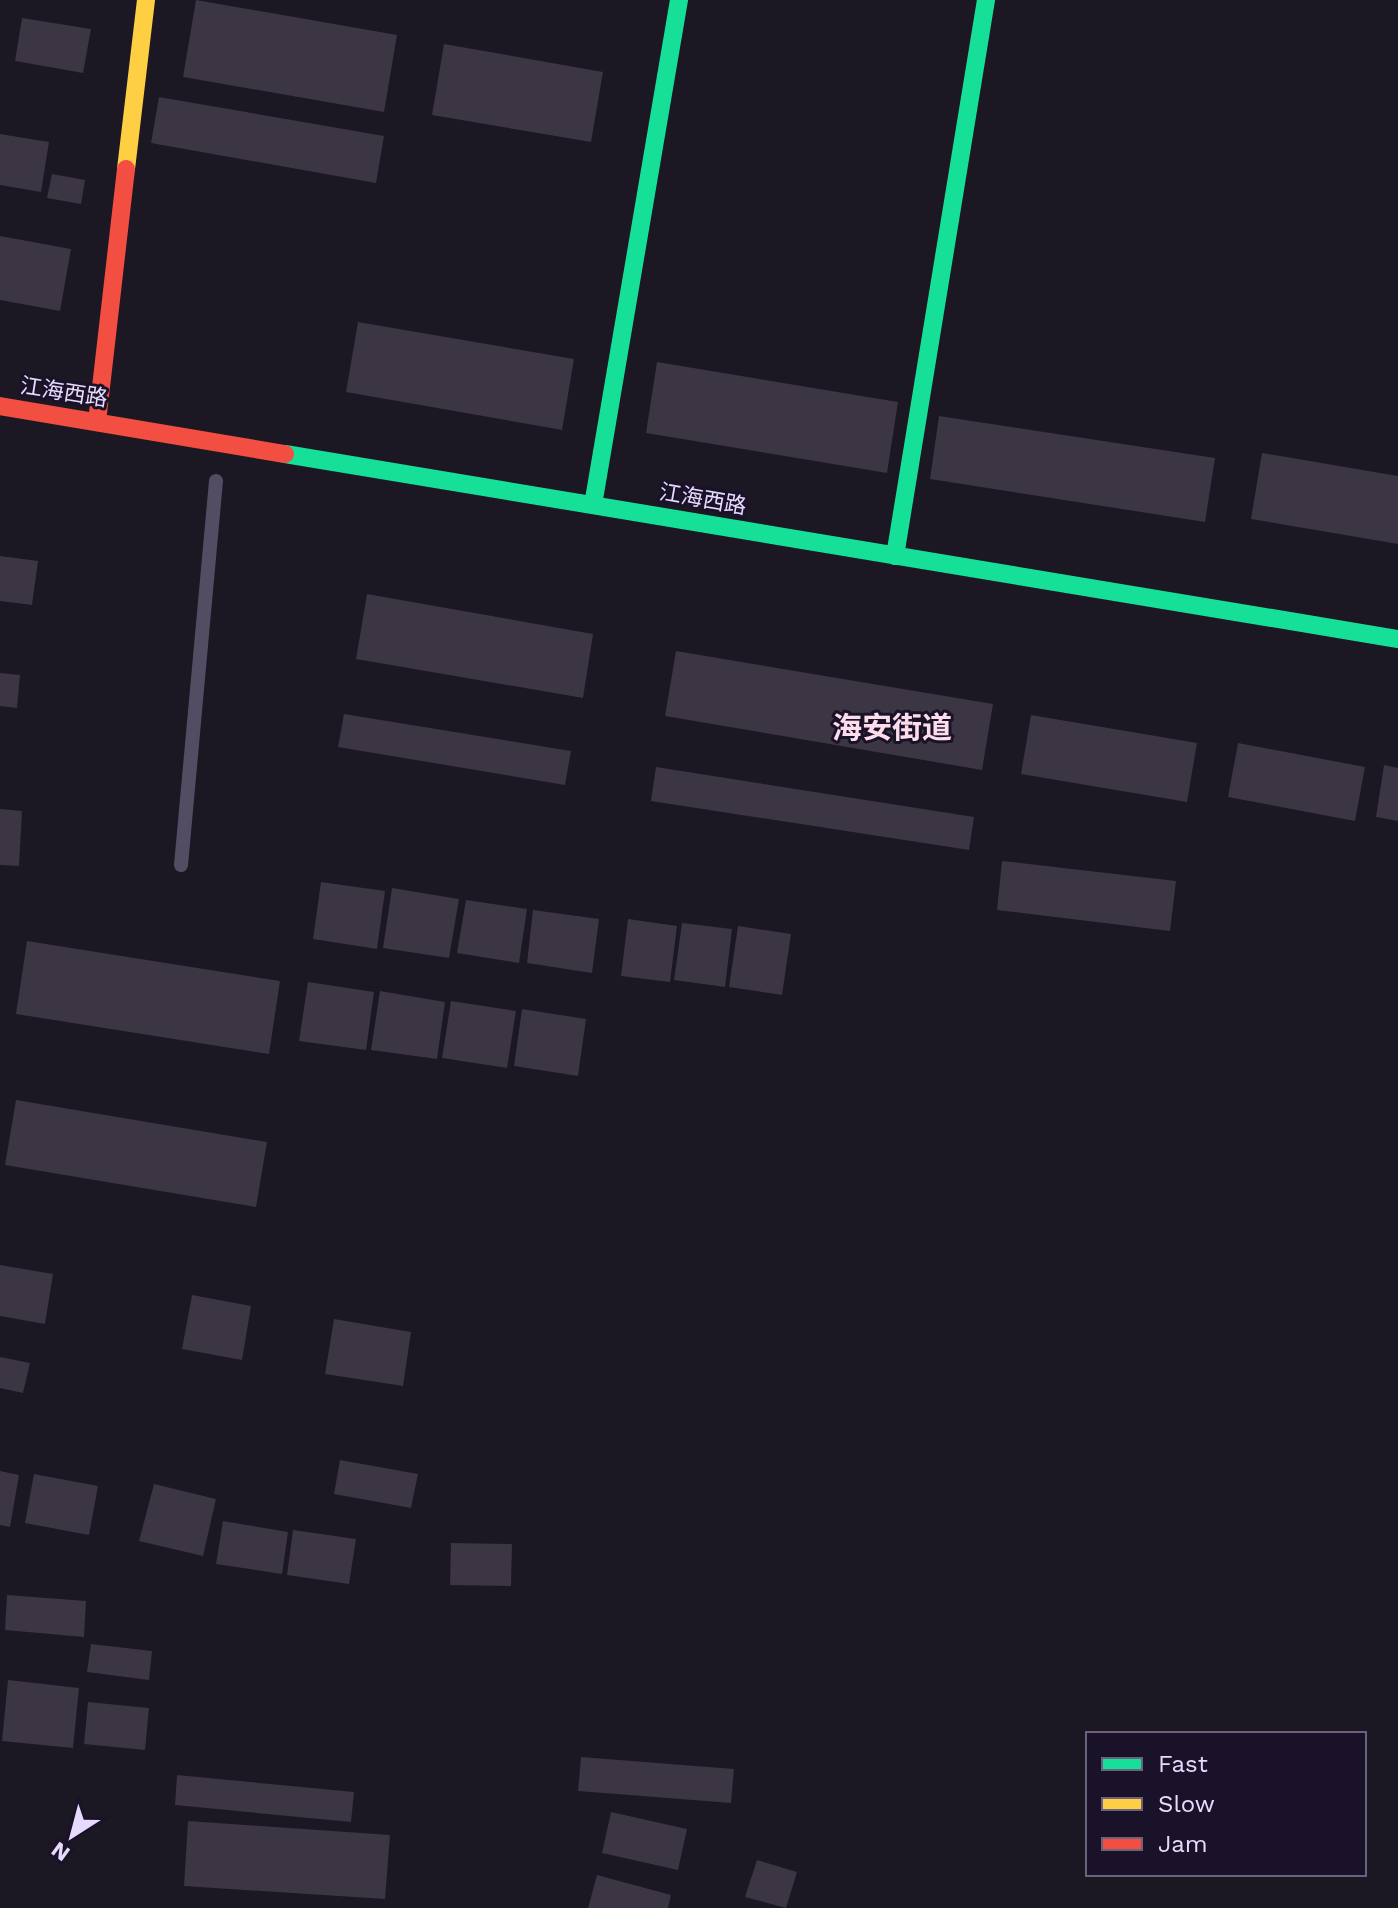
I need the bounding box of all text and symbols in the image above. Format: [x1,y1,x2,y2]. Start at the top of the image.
street label: 江海西路 [19,373,109,411]
street label: 江海西路 [657,479,749,519]
district label: 海安街道 [832,710,952,745]
legend [1086,1732,1366,1876]
text: Fast [1158,1750,1208,1778]
text: Slow [1158,1790,1215,1818]
north arrow [32,1796,112,1876]
text: Jam [1158,1830,1208,1858]
text: N [47,1837,74,1867]

